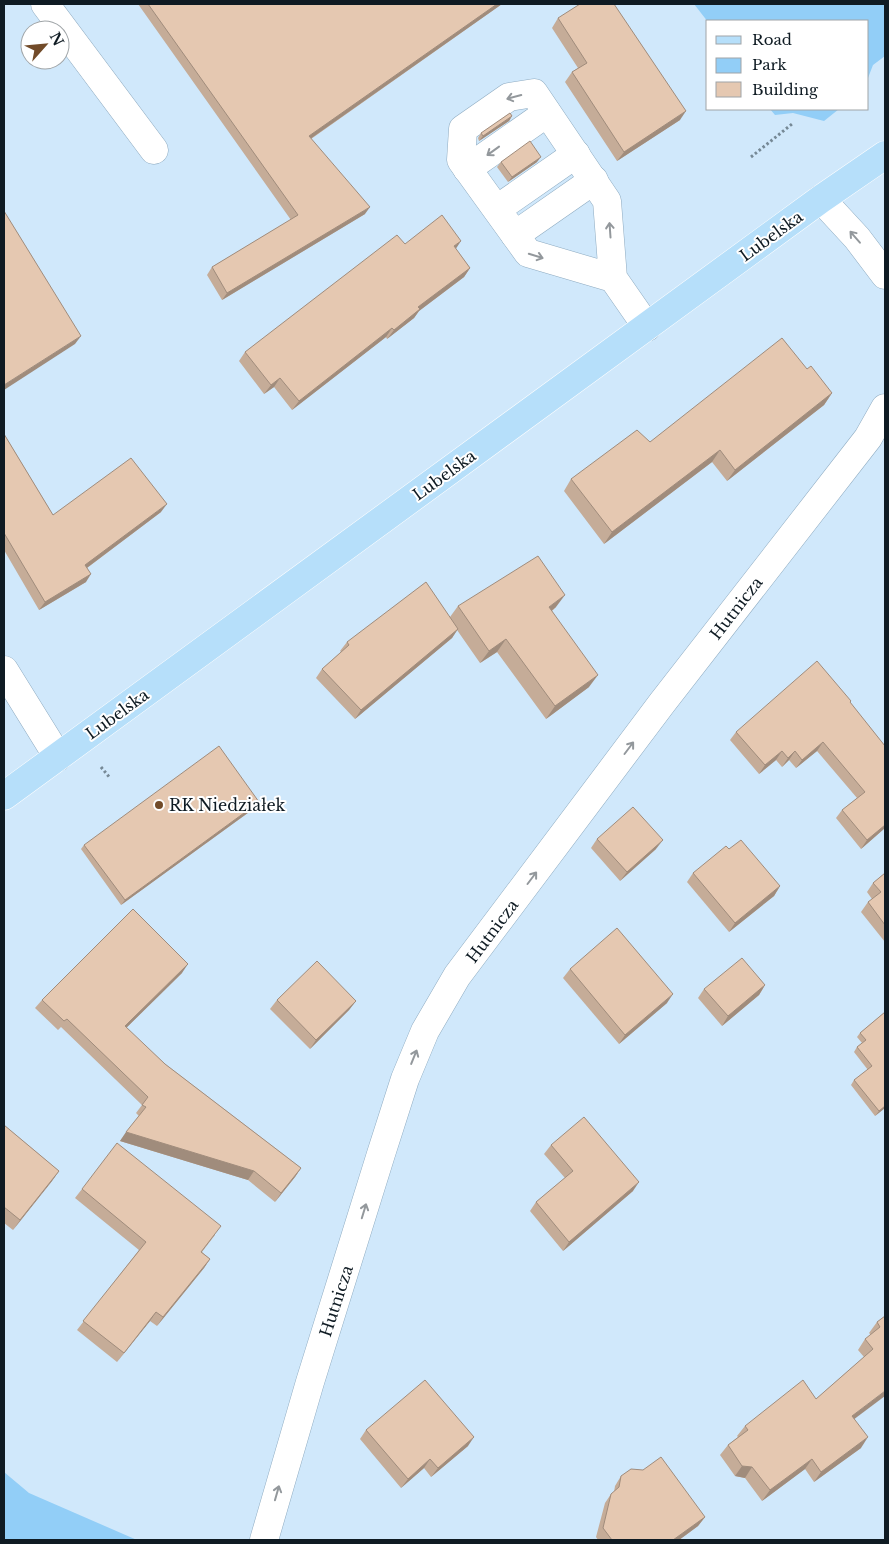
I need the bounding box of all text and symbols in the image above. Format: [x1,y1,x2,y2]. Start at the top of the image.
north arrow [20,20,70,70]
legend [706,20,869,110]
text: N [46,29,68,49]
text: Road [752,30,792,49]
text: Park [752,55,788,74]
text: Building [752,80,819,99]
one-way arrow [506,93,522,102]
one-way arrow [486,146,500,156]
street label: Lubelska [736,206,807,266]
one-way arrow [605,222,614,238]
one-way arrow [850,230,861,243]
one-way arrow [528,251,544,261]
street label: Lubelska [409,445,480,505]
street label: Hutnicza [705,573,767,643]
street label: Lubelska [82,684,153,744]
one-way arrow [624,742,635,755]
place label: RK Niedziałek [169,795,286,815]
marker: RK Niedziałek [153,799,165,811]
one-way arrow [527,871,537,885]
street label: Hutnicza [462,895,522,967]
one-way arrow [411,1049,420,1064]
one-way arrow [359,1203,369,1219]
street label: Hutnicza [315,1263,357,1339]
one-way arrow [273,1486,283,1502]

